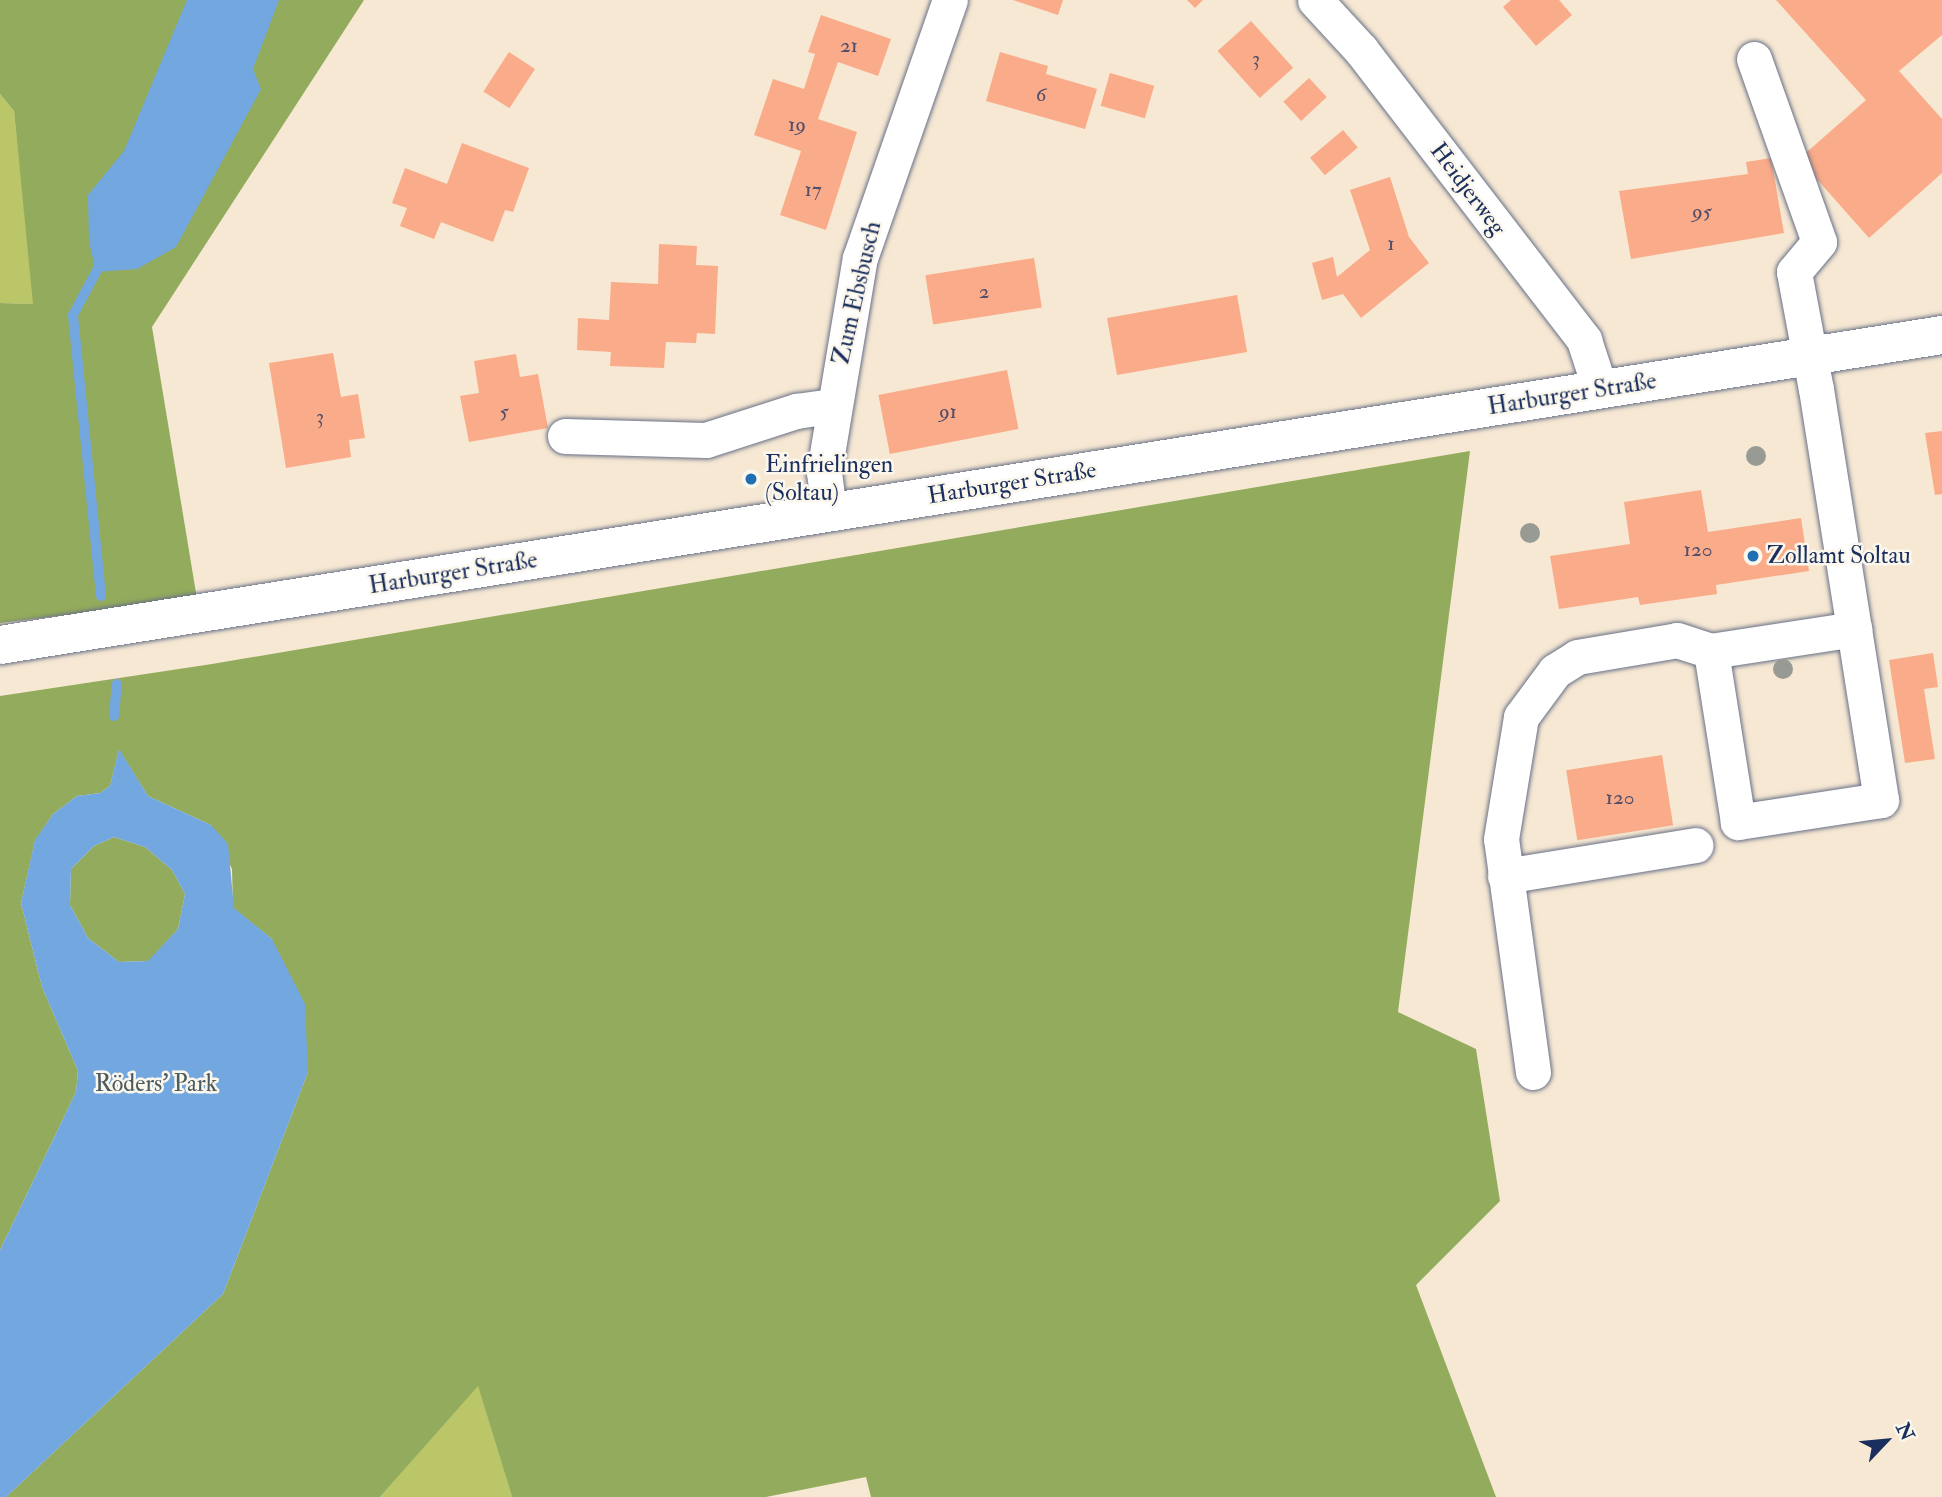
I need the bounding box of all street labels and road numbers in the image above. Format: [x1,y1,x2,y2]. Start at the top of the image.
street label: Heidjerweg [1424,137,1512,241]
street label: Zum Ebsbusch [827,219,887,367]
street label: Harburger Straße [1486,366,1658,422]
street label: Harburger Straße [926,455,1098,511]
street label: Harburger Straße [367,545,539,601]

